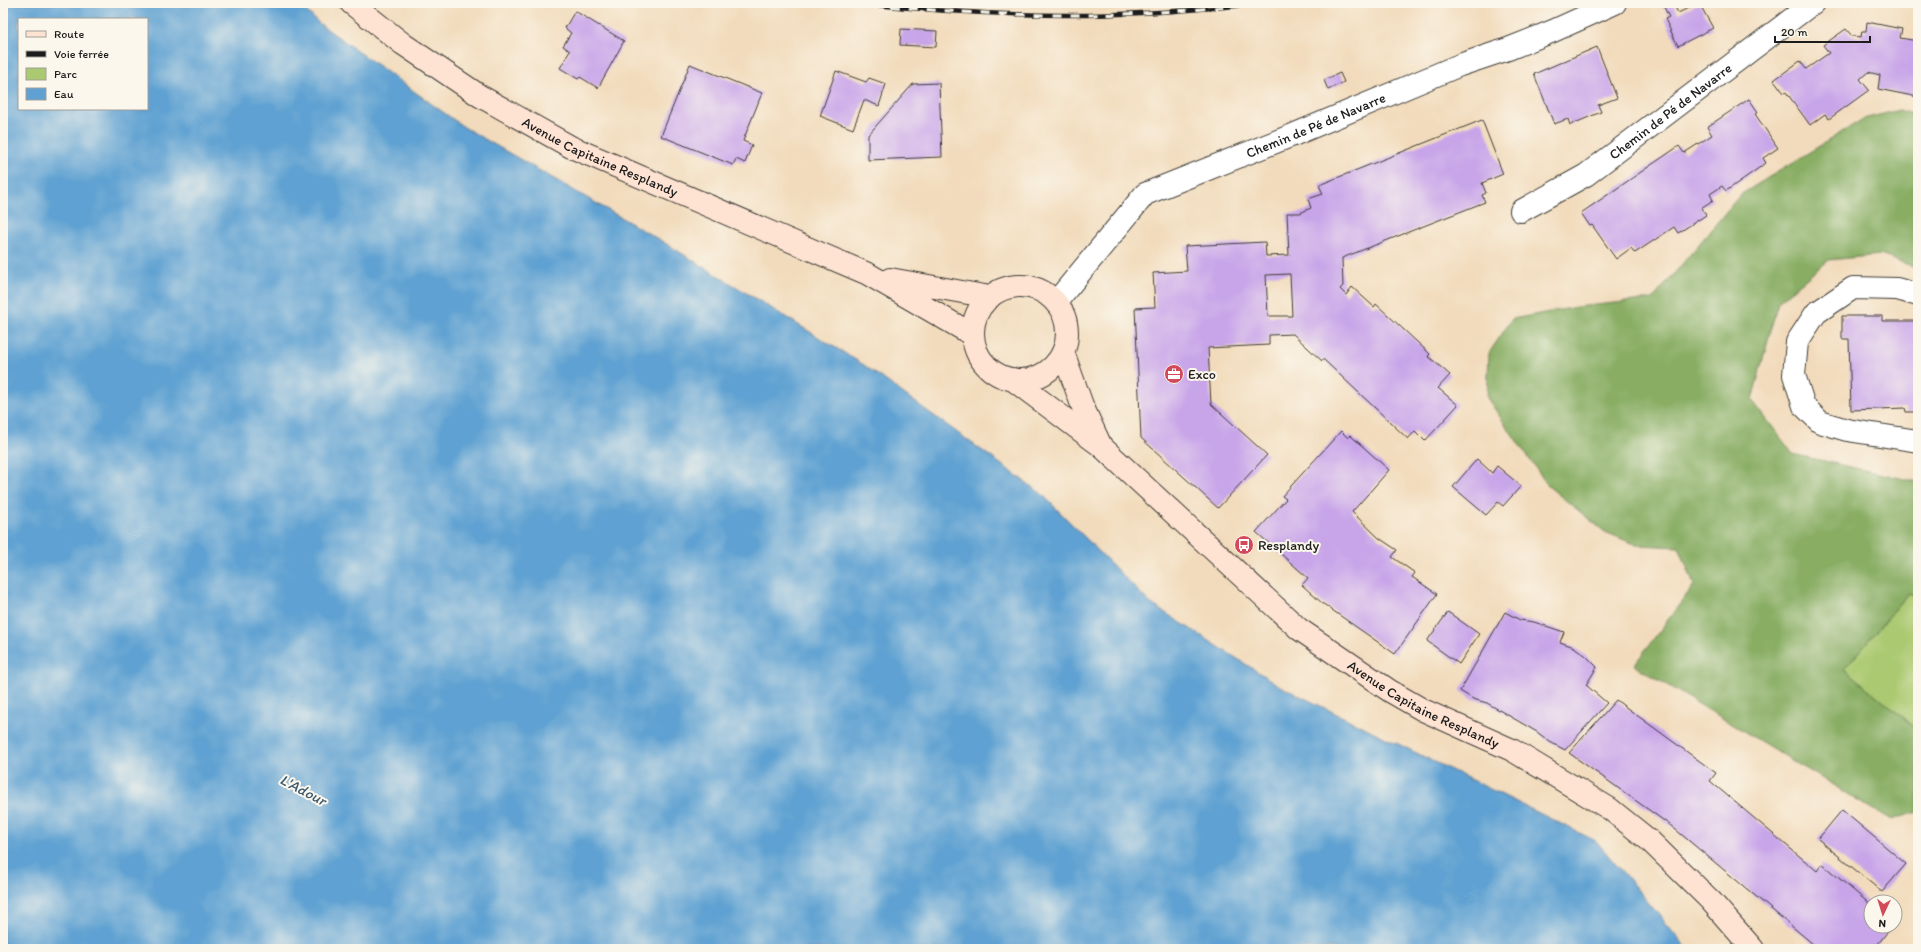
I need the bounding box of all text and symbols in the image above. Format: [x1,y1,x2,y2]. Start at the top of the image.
legend [18,18,148,110]
scale bar [1775,18,1870,44]
text: 20 m [1781,25,1808,39]
text: Route [54,27,84,41]
text: Voie ferrée [54,47,109,61]
street label: Chemin de Pé de Navarre [1606,59,1735,163]
text: Parc [54,67,77,81]
text: Eau [54,87,74,101]
street label: Chemin de Pé de Navarre [1243,89,1388,161]
street label: Avenue Capitaine Resplandy [519,113,681,200]
office icon: Exco [1163,363,1185,385]
place label: Exco [1188,366,1216,383]
bus stop icon: Resplandy [1233,534,1255,556]
place label: Resplandy [1258,537,1319,554]
street label: Avenue Capitaine Resplandy [1345,656,1502,752]
water label: L'Adour [277,770,331,811]
north arrow [1863,894,1903,934]
text: N [1878,917,1887,930]

